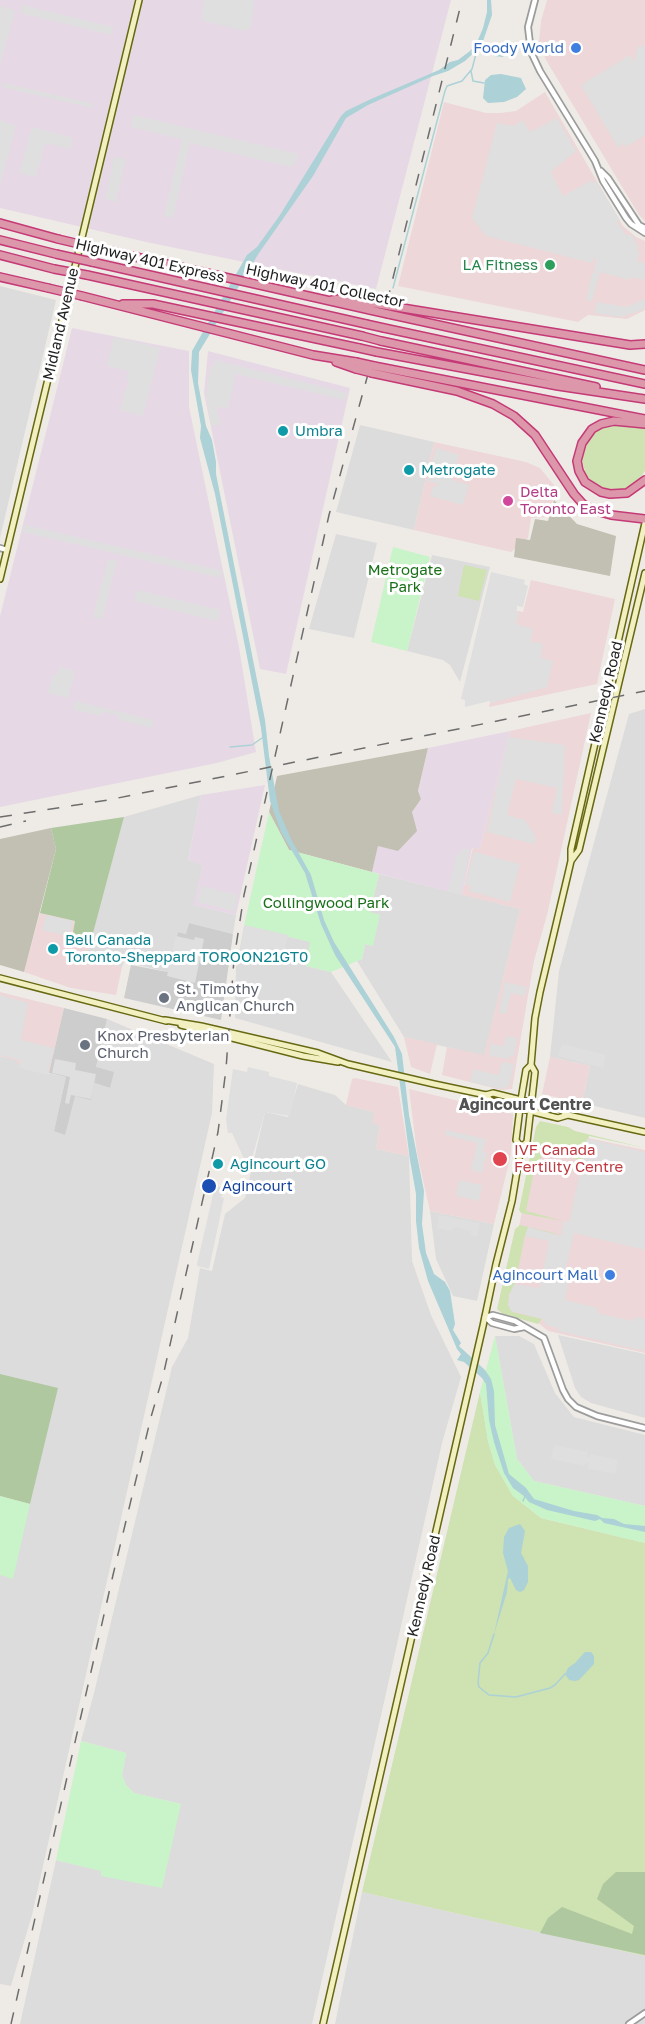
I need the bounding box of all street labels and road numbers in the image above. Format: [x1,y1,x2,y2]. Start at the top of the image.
street label: Highway 401 Express [74,235,226,287]
street label: Highway 401 Collector [244,260,406,312]
street label: Midland Avenue [39,266,83,382]
street label: Kennedy Road [586,639,626,745]
street label: Kennedy Road [404,1533,444,1639]

